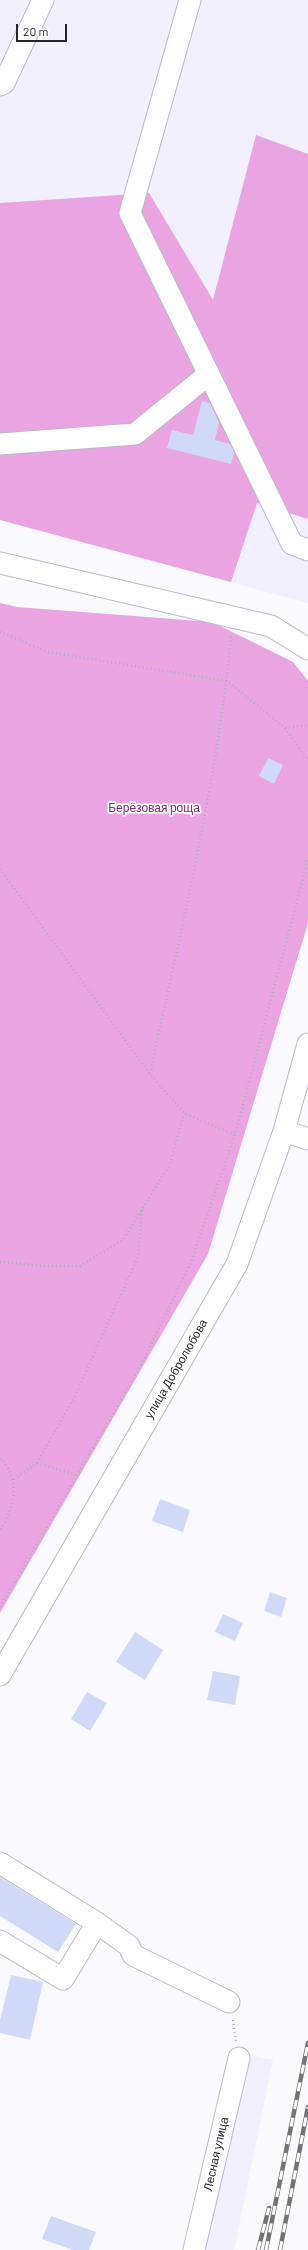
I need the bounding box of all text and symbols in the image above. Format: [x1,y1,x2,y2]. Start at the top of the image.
scale bar [18,16,69,42]
text: 20 m [23,24,49,38]
park label: Берёзовая роща [108,801,200,815]
street label: улица Добролюбова [142,1317,210,1421]
street label: Лесная улица [200,2115,232,2193]

